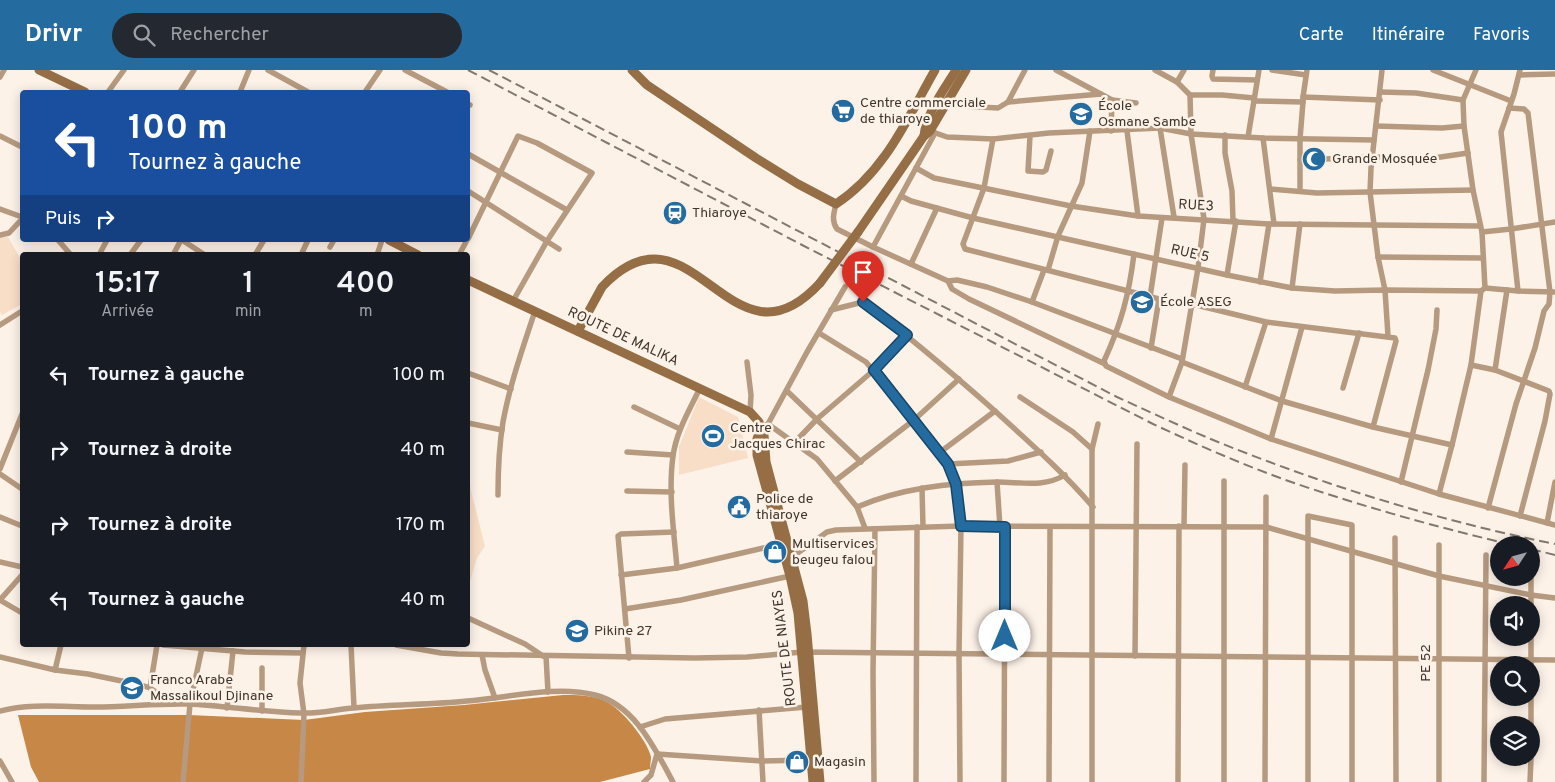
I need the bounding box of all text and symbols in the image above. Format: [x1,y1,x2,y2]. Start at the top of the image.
search box [112,13,462,58]
text: Drivr [25,20,82,50]
icon: search [130,21,158,49]
text: Rechercher [170,23,269,47]
text: Carte [1299,24,1344,47]
text: Itinéraire [1372,24,1445,47]
text: Favoris [1473,24,1530,47]
place label: Centre commerciale de thiaroye [860,95,986,128]
place label: École Osmane Sambe [1098,97,1196,131]
supermarket icon: Centre commerciale de thiaroye [830,98,856,124]
school or university icon: École Osmane Sambe [1068,101,1094,127]
text: 100 m [128,107,228,151]
icon: left [45,110,110,175]
mosque icon: Grande Mosquée [1301,146,1327,172]
text: Tournez à gauche [128,150,301,177]
place label: Grande Mosquée [1332,151,1437,168]
street label: RUE3 [1178,197,1214,215]
station icon: Thiaroye [662,200,688,226]
icon: right [91,205,119,233]
place label: Thiaroye [692,205,747,222]
text: Puis [45,207,81,231]
street label: RUE 5 [1169,241,1211,267]
pin [842,251,884,302]
icon: arrive [849,258,877,286]
text: 15:17 [95,266,160,303]
text: 1 [242,266,254,303]
text: 400 [337,266,395,303]
school or university icon: École ASEG [1129,289,1155,315]
place label: École ASEG [1160,293,1232,311]
text: Arrivée [101,302,154,322]
text: min [235,302,262,322]
text: m [359,302,373,322]
street label: ROUTE DE MALIKA [565,304,681,370]
icon: left [45,361,73,389]
text: Tournez à gauche [88,363,245,387]
text: 100 m [393,363,445,387]
place label: Centre Jacques Chirac [730,420,826,453]
sports icon: Centre Jacques Chirac [700,423,726,449]
icon: right [45,436,73,464]
text: Tournez à droite [88,438,232,462]
text: 40 m [400,438,445,462]
place label: Police de thiaroye [756,491,813,524]
public building icon: Police de thiaroye [726,494,752,520]
icon: right [45,511,73,539]
text: Tournez à droite [88,513,232,537]
text: 170 m [396,513,445,537]
place label: Multiservices beugeu falou [792,536,875,569]
north arrow [1490,536,1540,586]
map controls [1490,536,1540,766]
shop icon: Multiservices beugeu falou [762,539,788,565]
icon: left [45,586,73,614]
text: Tournez à gauche [88,588,245,612]
text: 40 m [400,588,445,612]
street label: ROUTE DE NIAYES [769,589,801,707]
button: sound [1490,596,1540,646]
position arrow [978,609,1030,661]
school or university icon: Pikine 27 [564,618,590,644]
place label: Pikine 27 [594,623,652,640]
street label: PE 52 [1418,644,1435,682]
button: search [1490,656,1540,706]
place label: Franco Arabe Massalikoul Djinane [150,672,273,705]
school or university icon: Franco Arabe Massalikoul Djinane [119,675,145,701]
button: layers [1490,716,1540,766]
shop icon: Magasin [784,749,810,775]
place label: Magasin [814,754,866,771]

